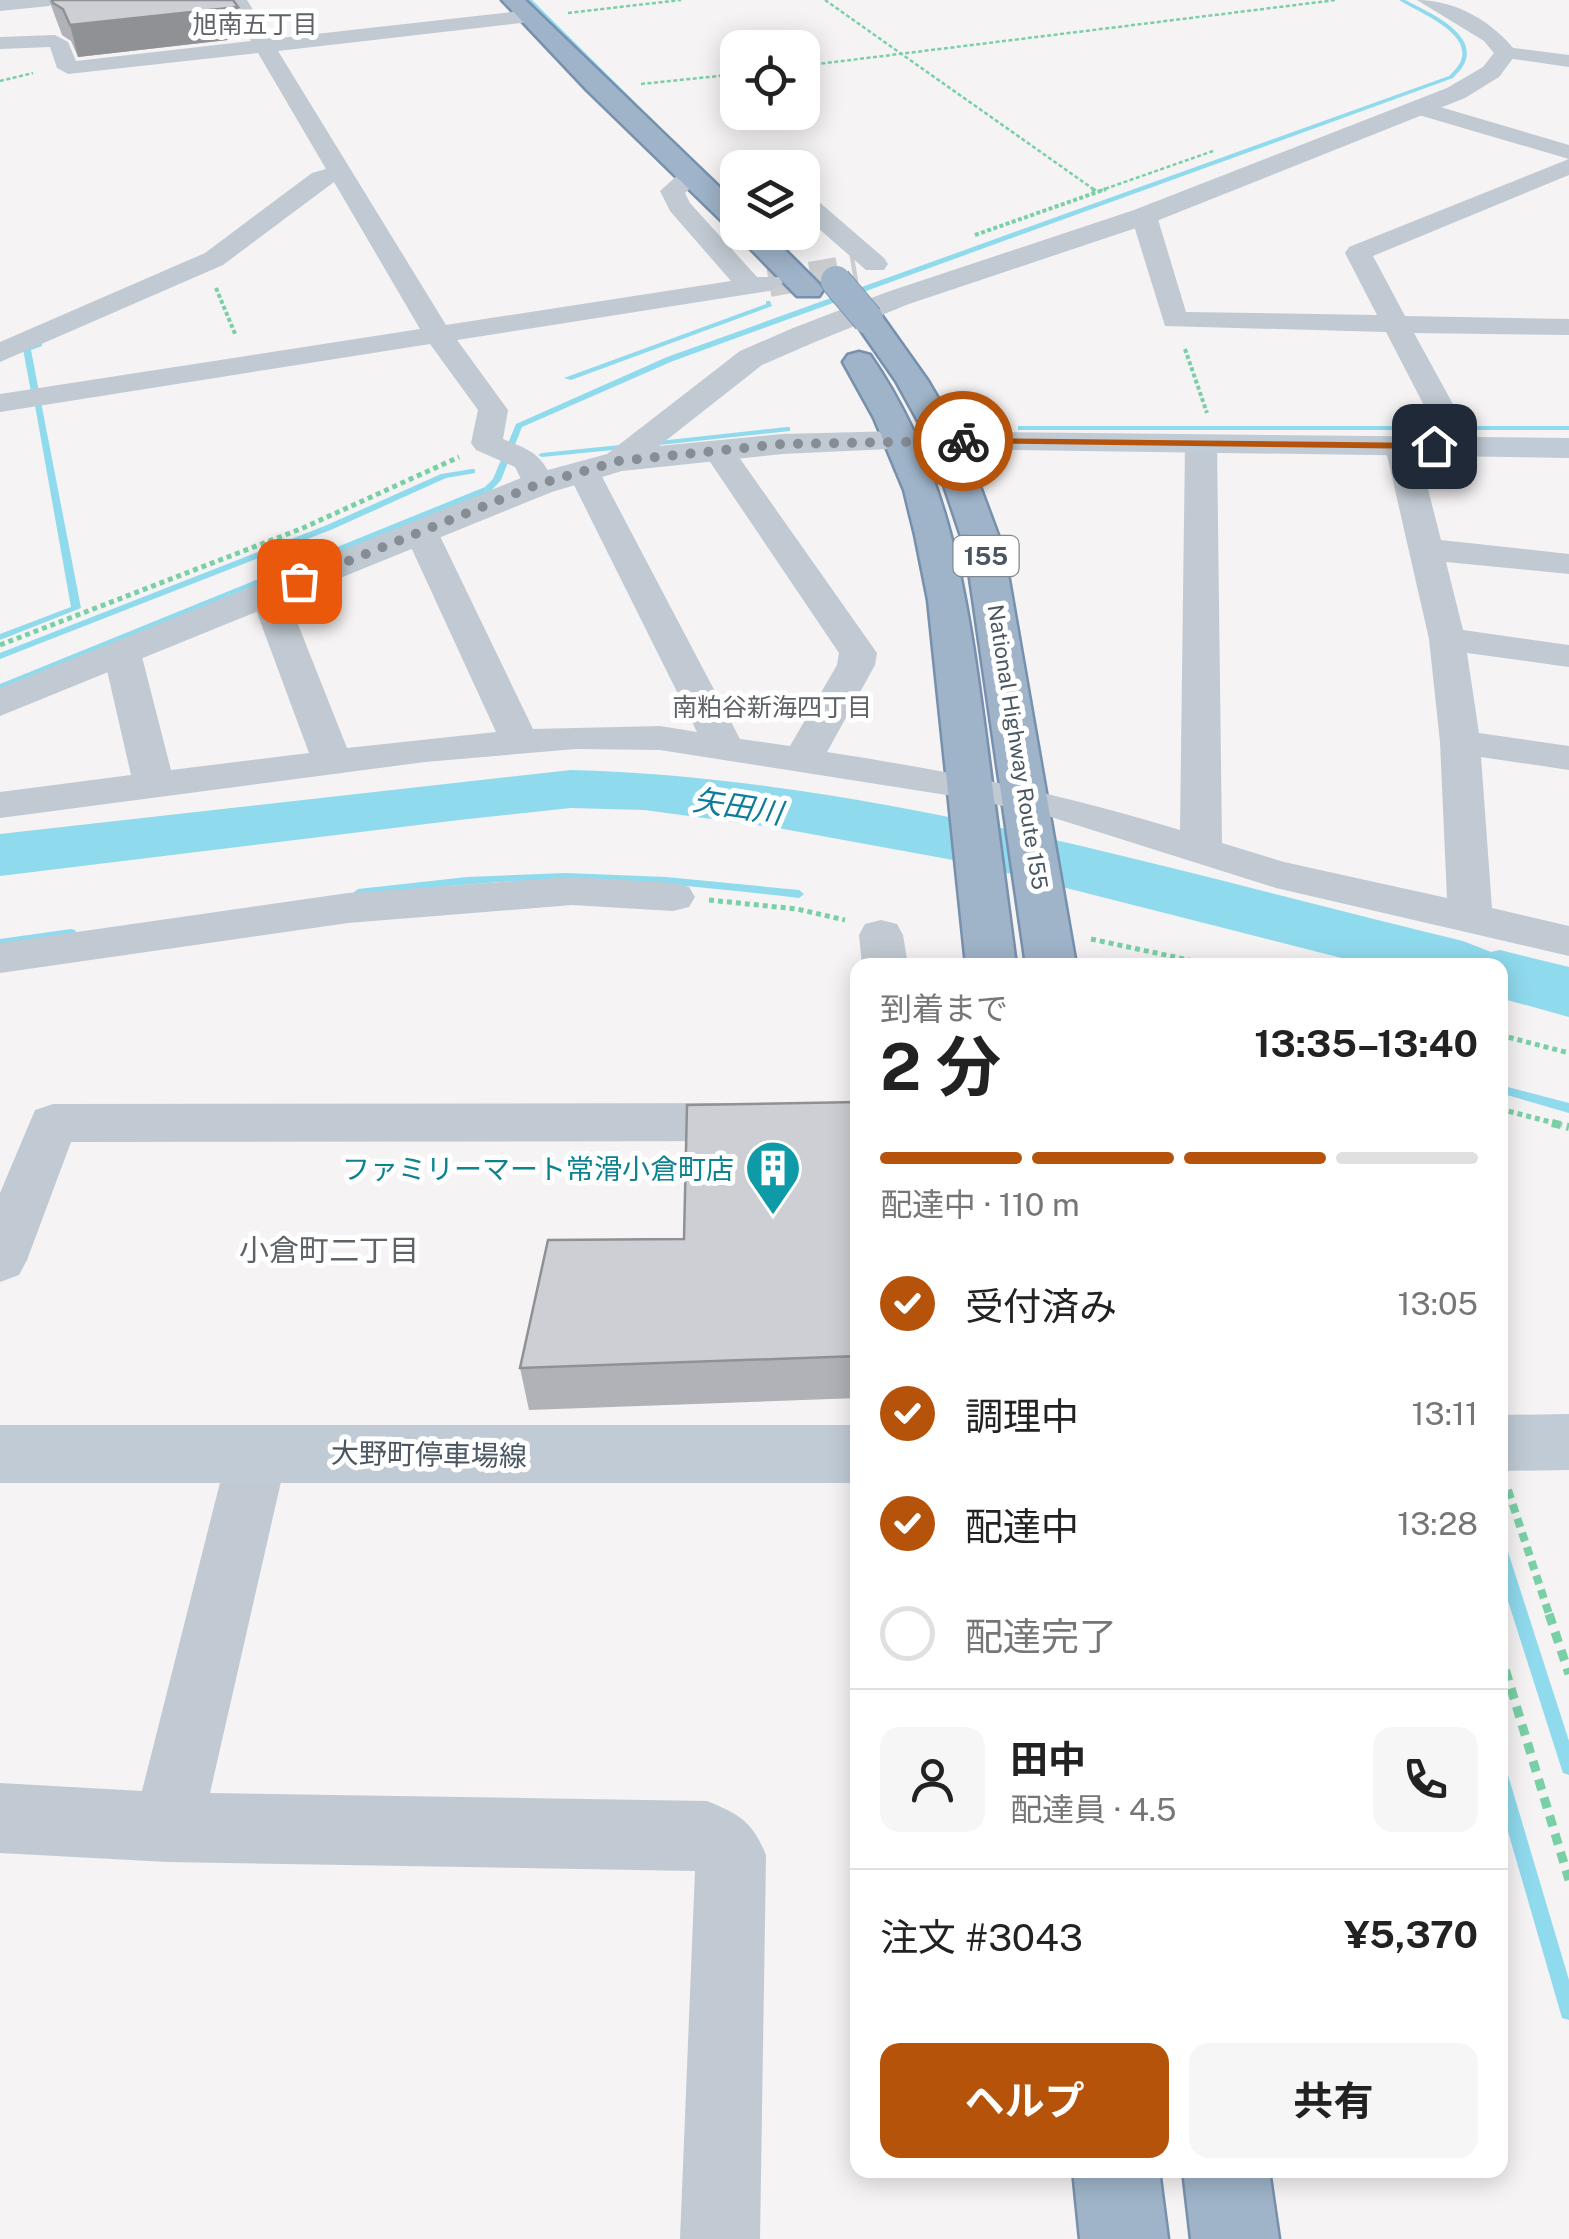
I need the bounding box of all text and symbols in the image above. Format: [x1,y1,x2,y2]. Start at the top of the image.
district label: 旭南五丁目 [192,9,318,39]
map controls [720,30,820,250]
button: locate [720,30,820,130]
button: layers [720,150,820,250]
courier [913,391,1013,491]
pin [1392,404,1477,489]
icon: bike [936,414,991,469]
icon: home [1407,419,1462,474]
road number: 155 [954,536,1018,576]
pin [257,539,342,624]
icon: bag [272,554,327,609]
street label: National Highway Route 155 [983,603,1053,891]
district label: 南粕谷新海四丁目 [672,692,872,722]
water label: 矢田川 [691,781,788,831]
text: 到着まで [880,990,1008,1027]
text: 13:35–13:40 [1254,1021,1478,1066]
text: 2 分 [880,1028,1001,1105]
building icon: ファミリーマート常滑小倉町店 [743,1138,803,1217]
place label: ファミリーマート常滑小倉町店 [342,1152,734,1185]
text: 配達中 · 110 m [880,1186,1080,1223]
district label: 小倉町二丁目 [239,1232,419,1268]
icon: check [880,1276,935,1331]
text: 受付済み [965,1284,1117,1329]
text: 13:05 [1398,1285,1478,1322]
icon: check [880,1386,935,1441]
text: 調理中 [965,1394,1079,1439]
text: 13:11 [1412,1395,1478,1432]
street label: 大野町停車場線 [331,1436,527,1472]
icon: check [880,1496,935,1551]
text: 配達中 [965,1504,1079,1549]
text: 13:28 [1397,1505,1478,1542]
text: 配達完了 [965,1614,1117,1659]
button: person [880,1727,985,1832]
button: phone [1373,1727,1478,1832]
text: 田中 [1010,1737,1086,1782]
text: 配達員 · 4.5 [1010,1791,1177,1828]
text: ¥5,370 [1344,1912,1478,1957]
text: 注文 #3043 [880,1915,1083,1960]
button: ヘルプ [880,2043,1169,2158]
button: 共有 [1189,2043,1478,2158]

